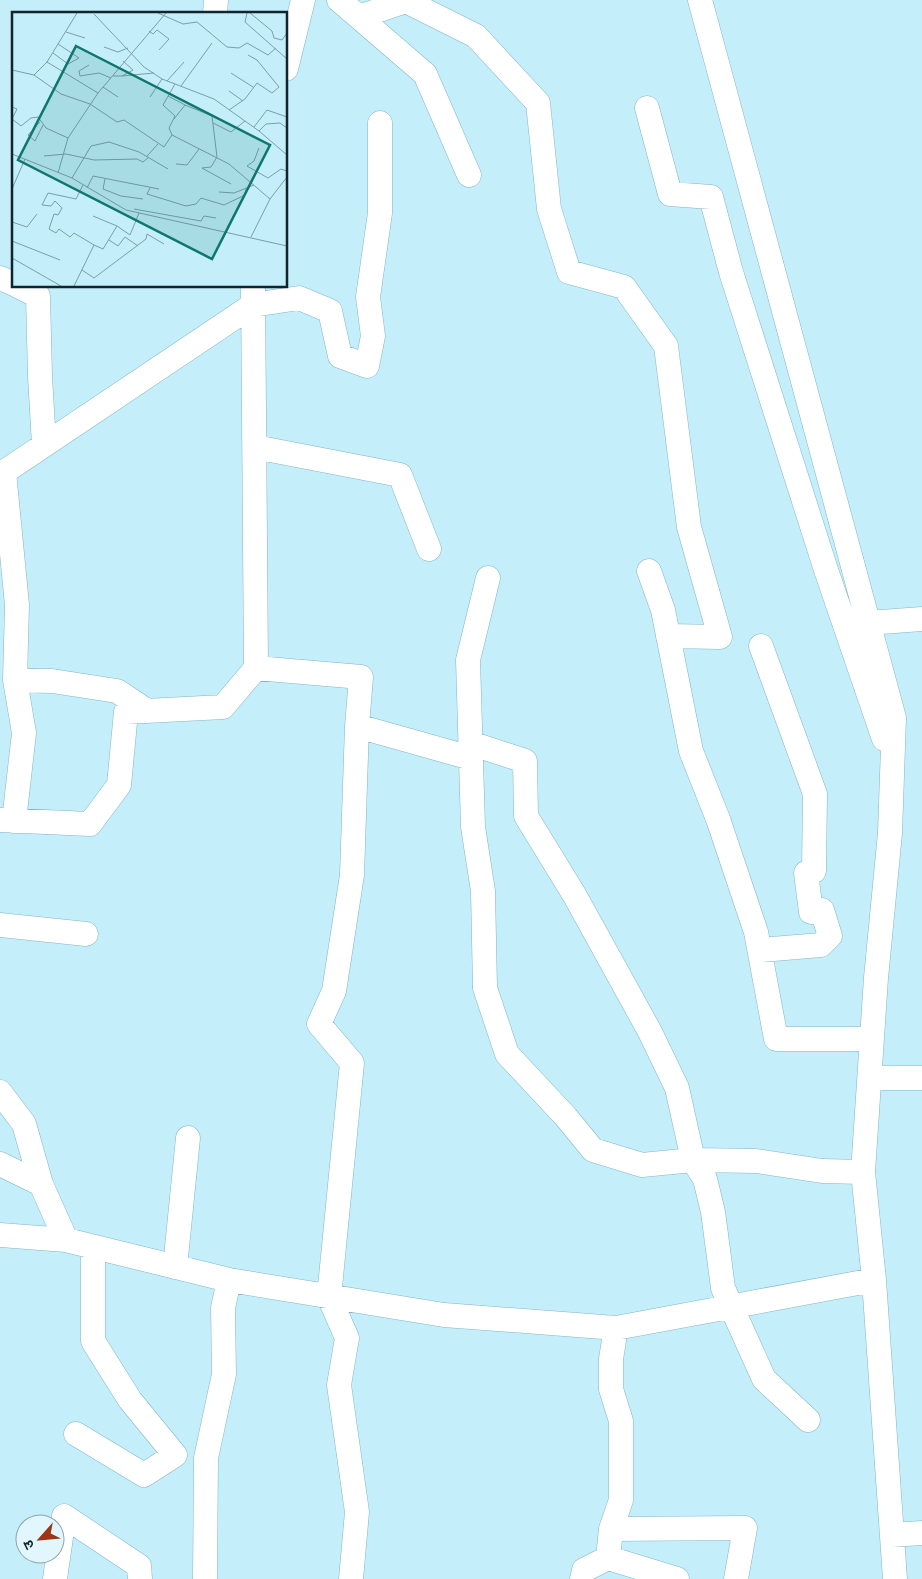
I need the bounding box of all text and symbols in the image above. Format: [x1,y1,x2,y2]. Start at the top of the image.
inset map [12,12,288,288]
north arrow [15,1514,65,1564]
text: उ [17,1536,39,1553]

